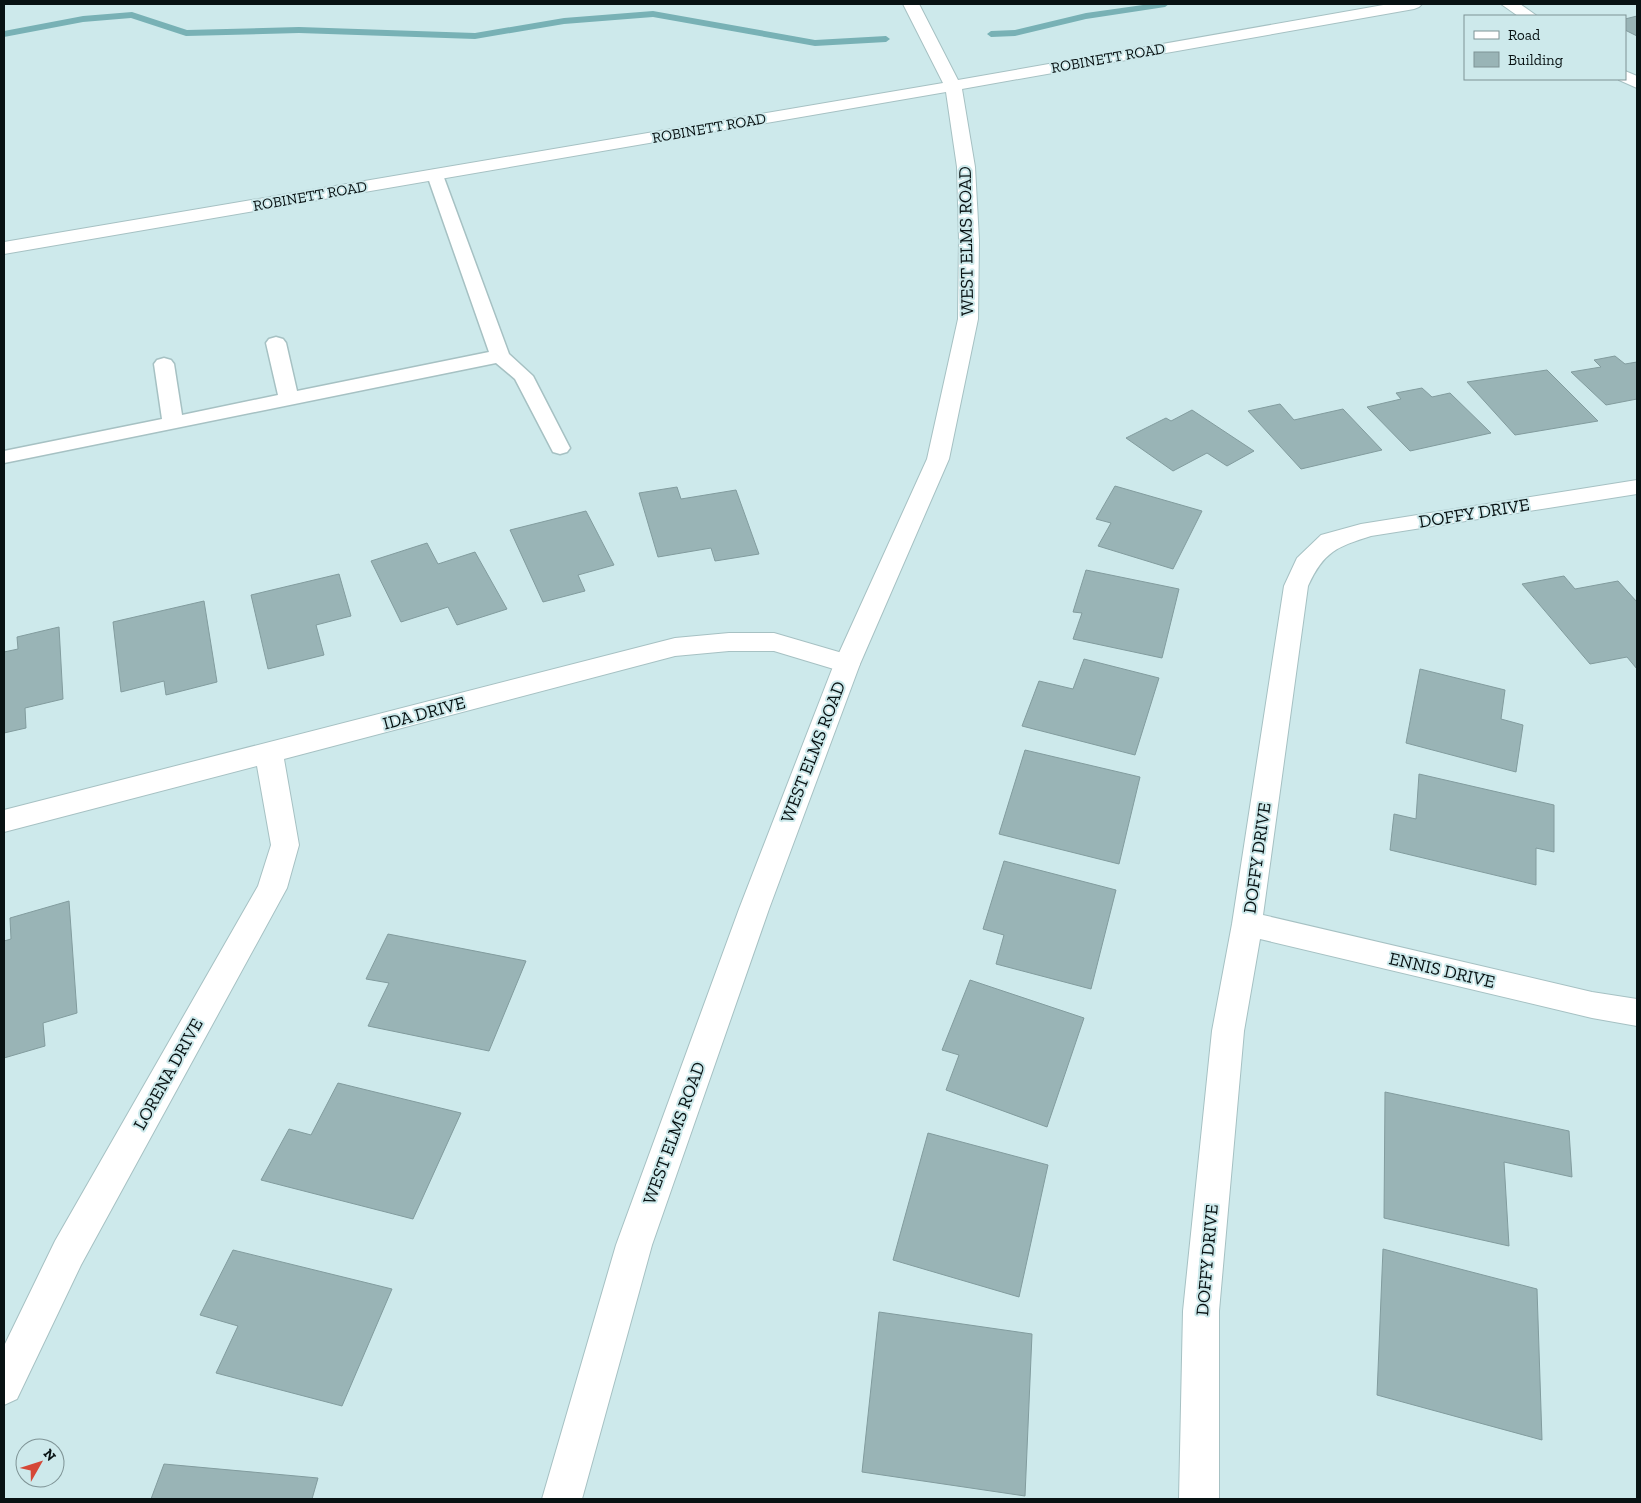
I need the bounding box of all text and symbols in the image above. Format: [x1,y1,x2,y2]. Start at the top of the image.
legend [1464,15,1626,80]
text: Road [1508,26,1541,44]
street label: ROBINETT ROAD [1050,39,1166,77]
text: Building [1508,51,1563,69]
street label: ROBINETT ROAD [651,109,767,147]
street label: WEST ELMS ROAD [954,166,978,316]
street label: ROBINETT ROAD [252,177,368,215]
street label: DOFFY DRIVE [1417,493,1531,533]
street label: WEST ELMS ROAD [776,678,850,826]
street label: IDA DRIVE [380,691,468,735]
street label: DOFFY DRIVE [1238,801,1276,915]
street label: ENNIS DRIVE [1387,947,1497,993]
street label: LORENA DRIVE [128,1014,208,1134]
street label: WEST ELMS ROAD [638,1059,710,1207]
street label: DOFFY DRIVE [1191,1203,1223,1317]
north arrow [15,1438,65,1488]
text: N [40,1446,60,1465]

